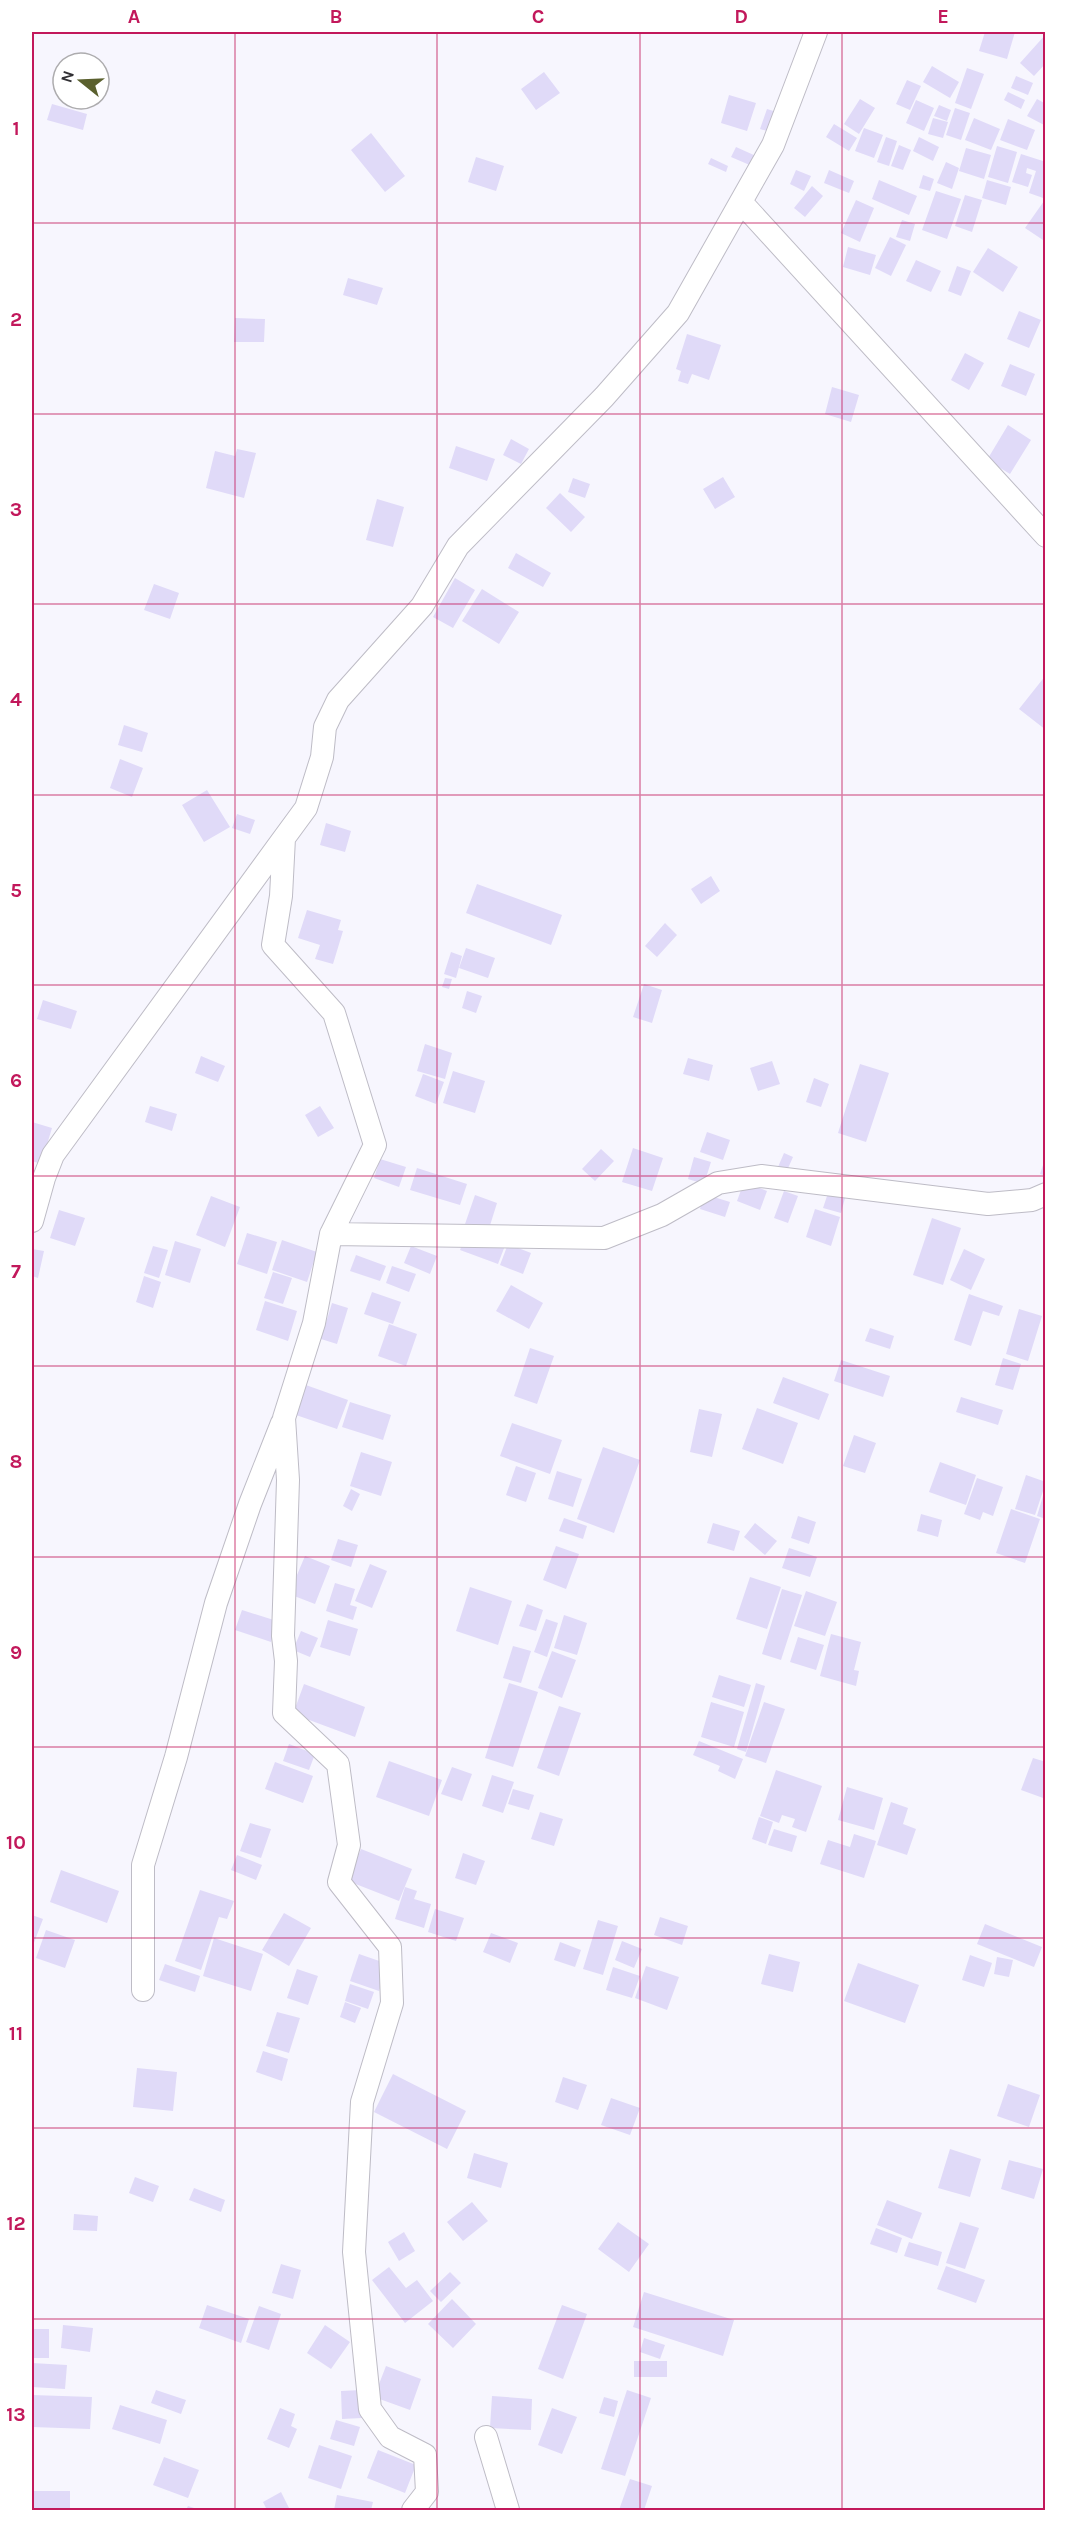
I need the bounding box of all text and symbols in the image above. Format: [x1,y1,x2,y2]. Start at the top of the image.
text: A [128,5,141,28]
text: B [330,5,342,28]
text: C [532,5,544,28]
text: D [734,5,748,28]
text: E [937,5,949,28]
north arrow [51,51,111,111]
text: N [56,68,78,85]
text: 1 [12,117,20,140]
text: 2 [10,308,22,331]
text: 3 [10,498,22,521]
text: 4 [10,688,22,711]
text: 5 [10,879,22,902]
text: 6 [10,1069,22,1092]
text: 7 [11,1260,21,1283]
text: 8 [10,1450,22,1473]
text: 9 [10,1641,22,1664]
text: 10 [6,1831,26,1854]
text: 11 [9,2022,23,2045]
text: 12 [6,2212,26,2235]
text: 13 [6,2403,26,2426]

